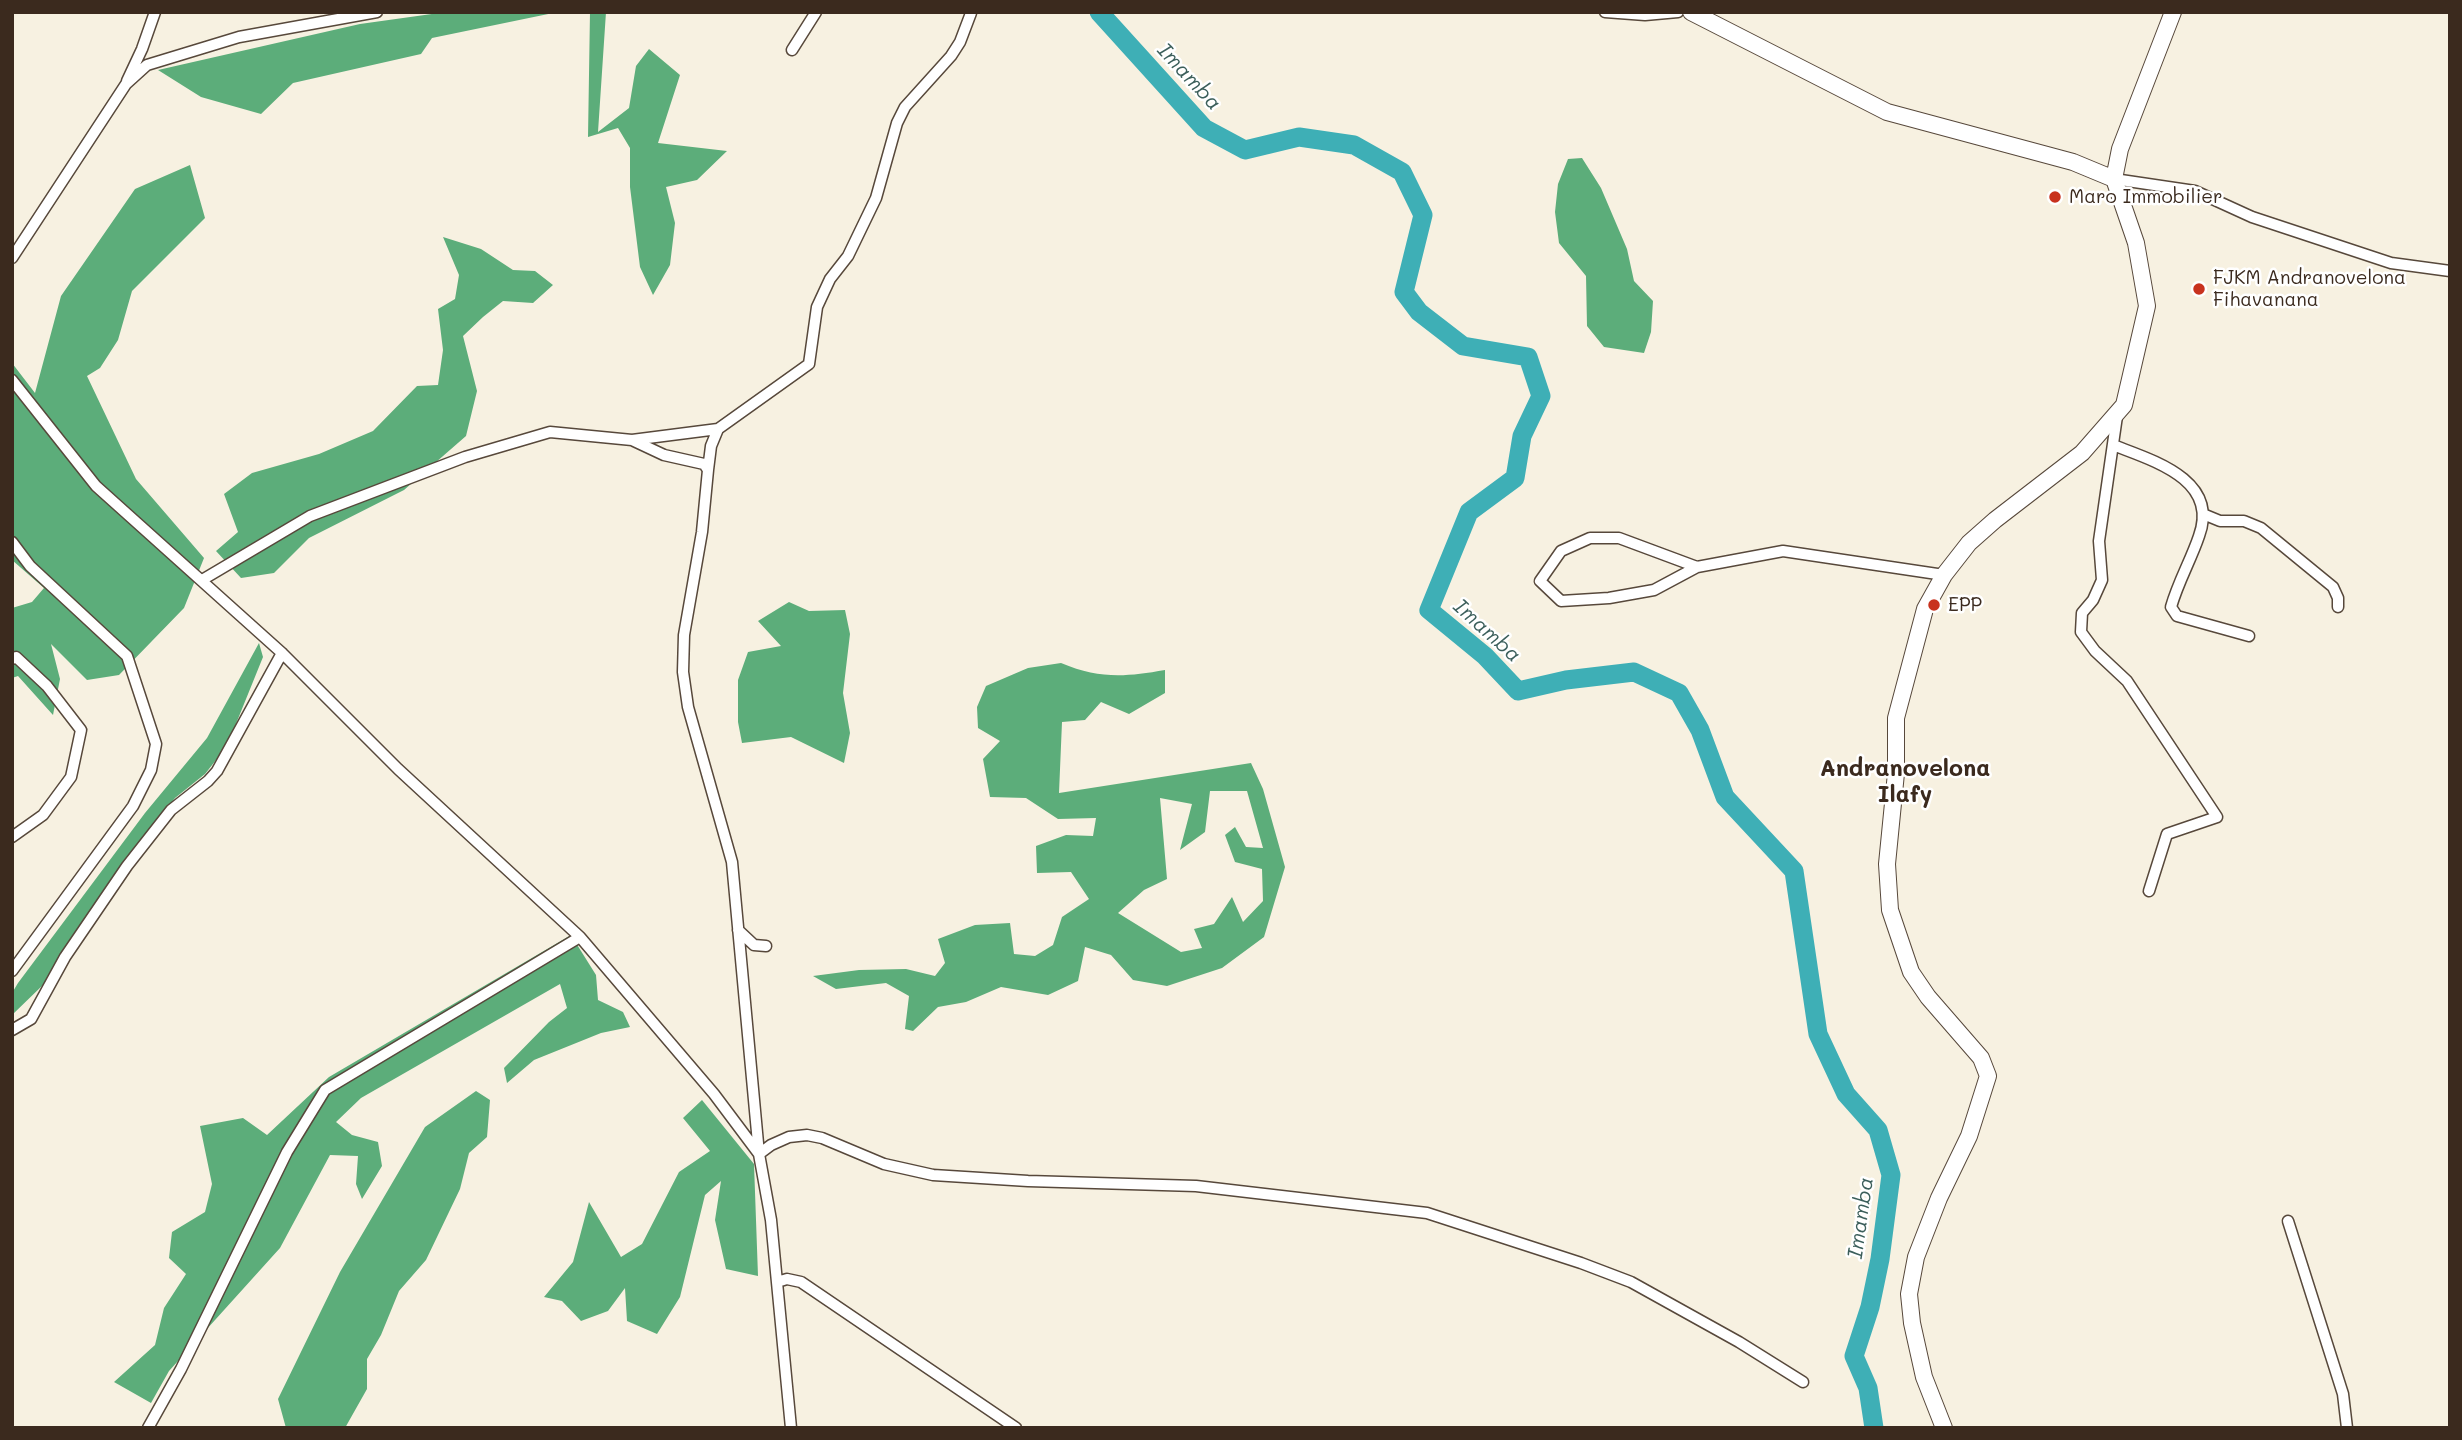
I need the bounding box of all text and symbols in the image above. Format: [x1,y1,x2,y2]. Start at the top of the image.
water label: Imamba [1152,38,1226,116]
place label: Maro Immobilier [2069,186,2223,208]
marker: Maro Immobilier [2047,189,2063,205]
place label: FJKM Andranovelona Fihavanana [2213,267,2406,311]
marker: FJKM Andranovelona Fihavanana [2191,281,2207,297]
water label: Imamba [1448,594,1526,668]
place label: EPP [1948,594,1982,616]
marker: EPP [1926,597,1942,613]
district label: Andranovelona Ilafy [1820,755,1990,809]
water label: Imamba [1843,1176,1879,1260]

